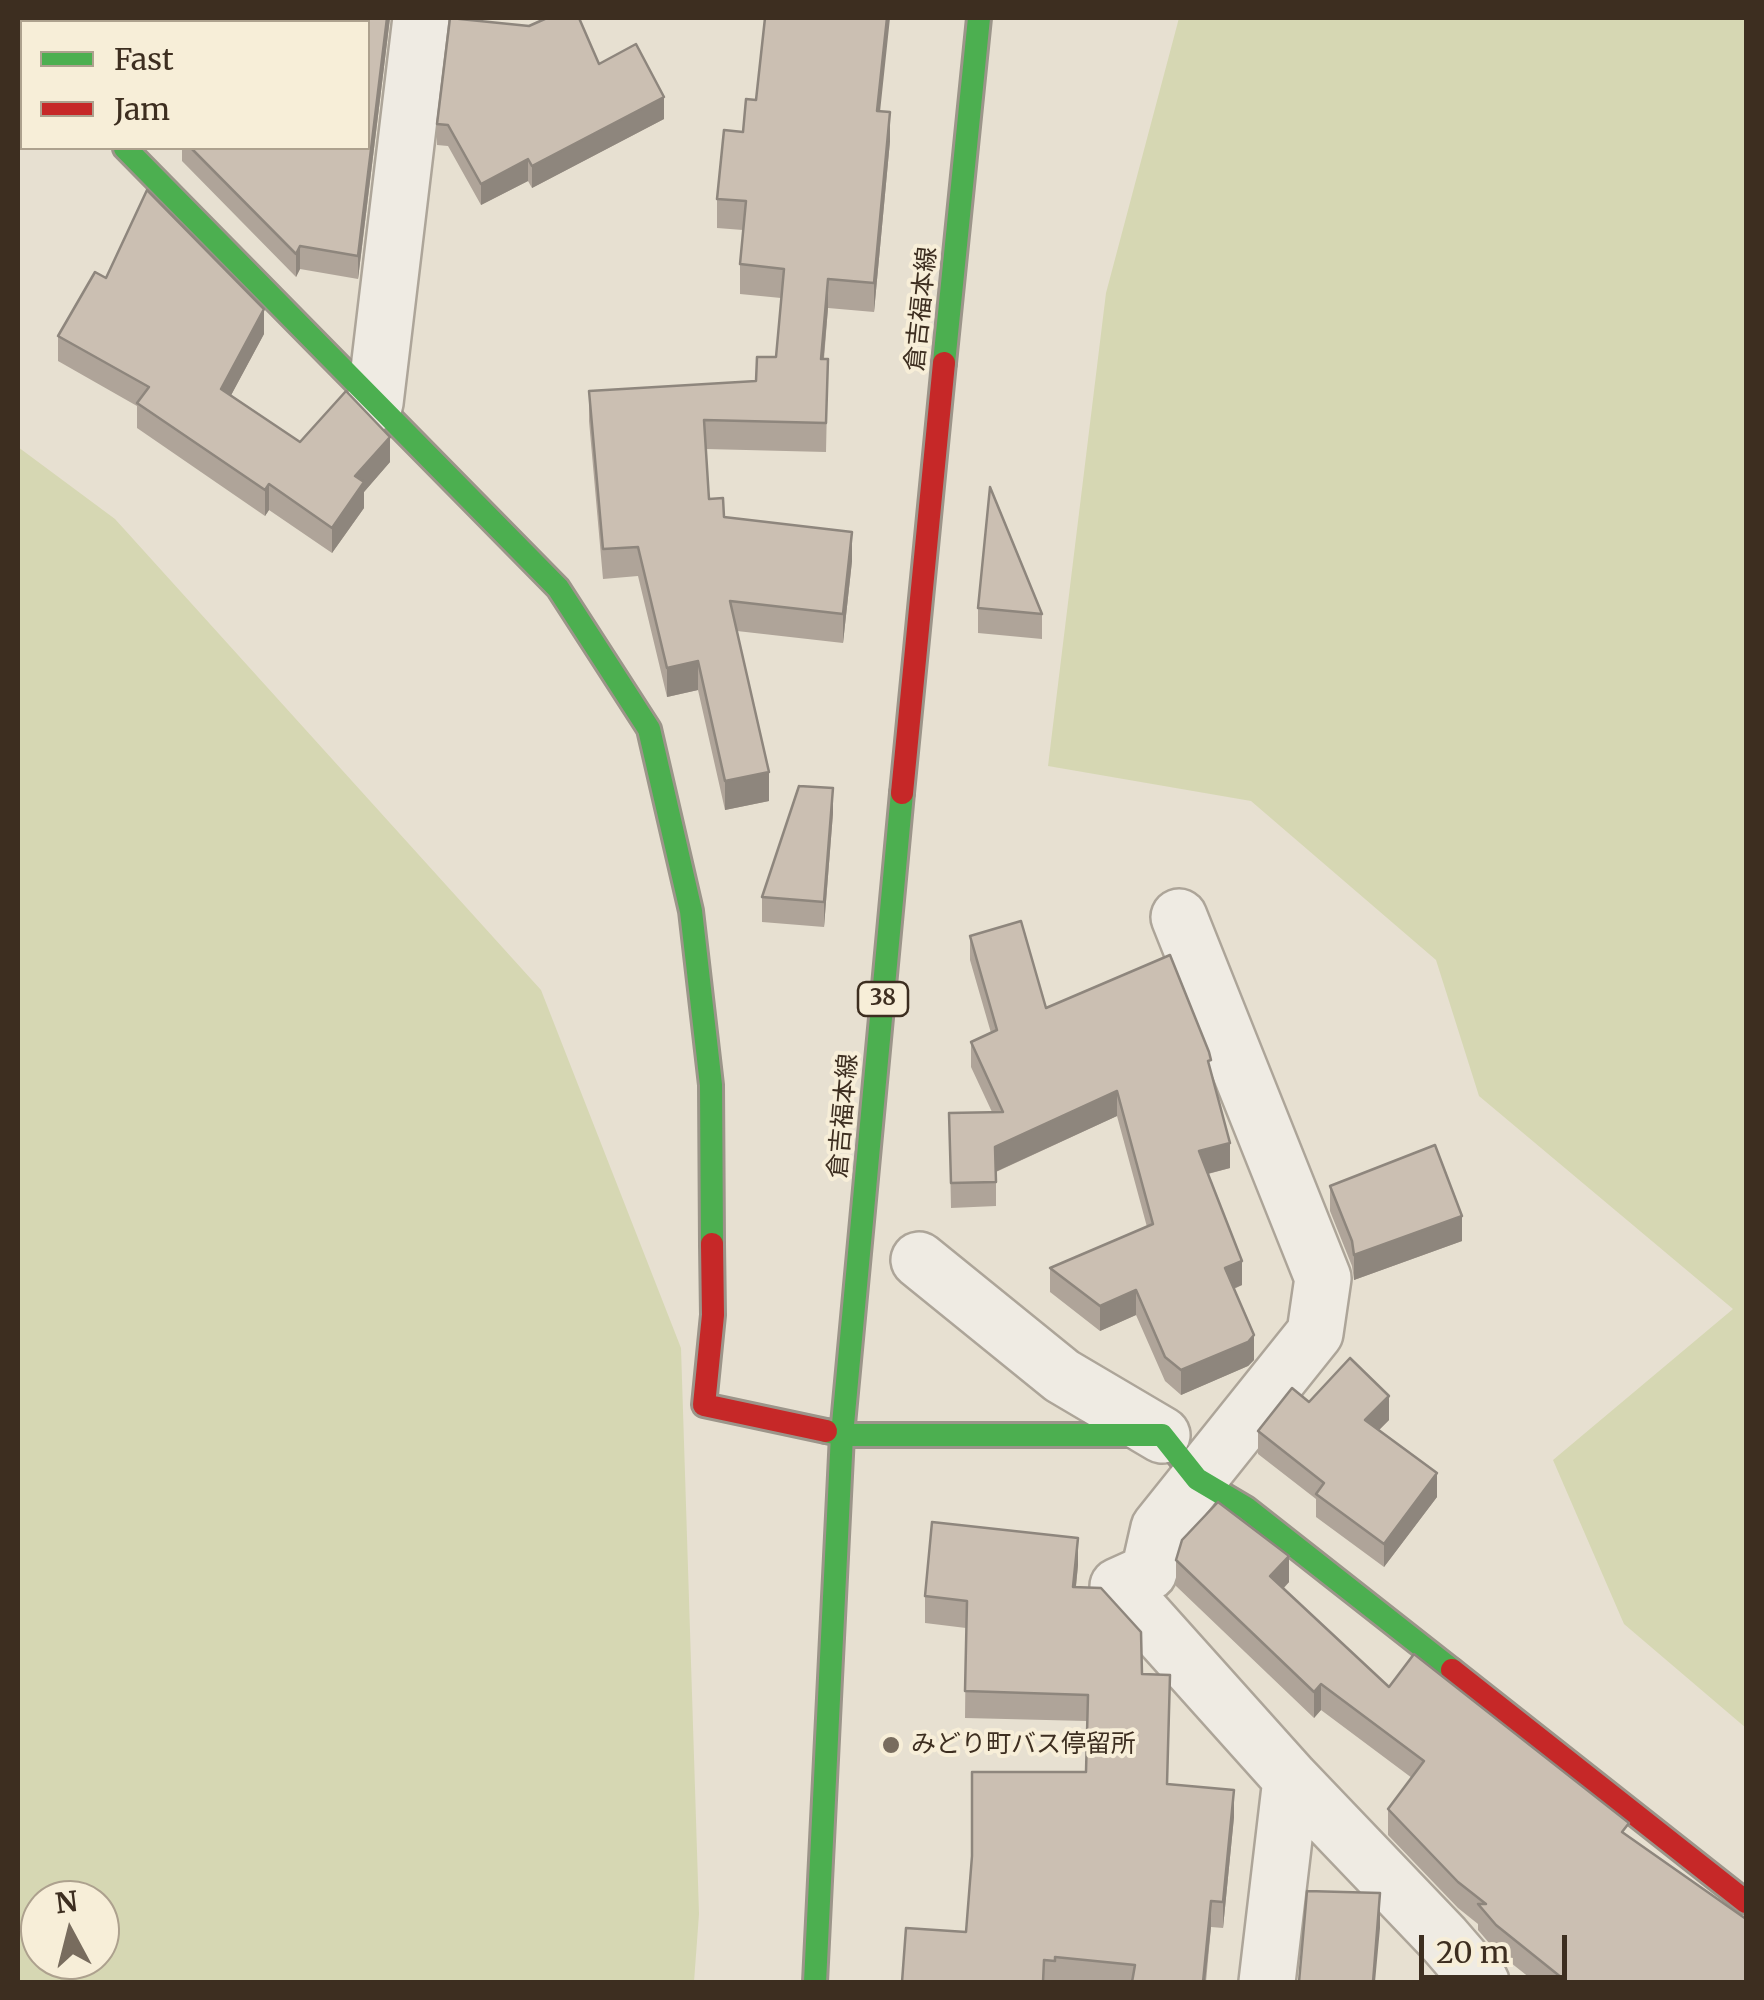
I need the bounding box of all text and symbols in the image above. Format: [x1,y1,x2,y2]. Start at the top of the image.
legend [20,20,370,150]
text: Fast [114,40,174,78]
text: Jam [114,90,170,128]
street label: 倉吉福本線 [901,245,943,373]
road number: 38 [858,982,908,1016]
street label: 倉吉福本線 [824,1052,864,1180]
place label: みどり町バス停留所 [911,1730,1136,1760]
marker: みどり町バス停留所 [880,1734,902,1756]
north arrow [20,1880,120,1980]
text: N [53,1883,80,1921]
scale bar [1424,1915,1572,1977]
text: 20 m [1436,1933,1509,1971]

